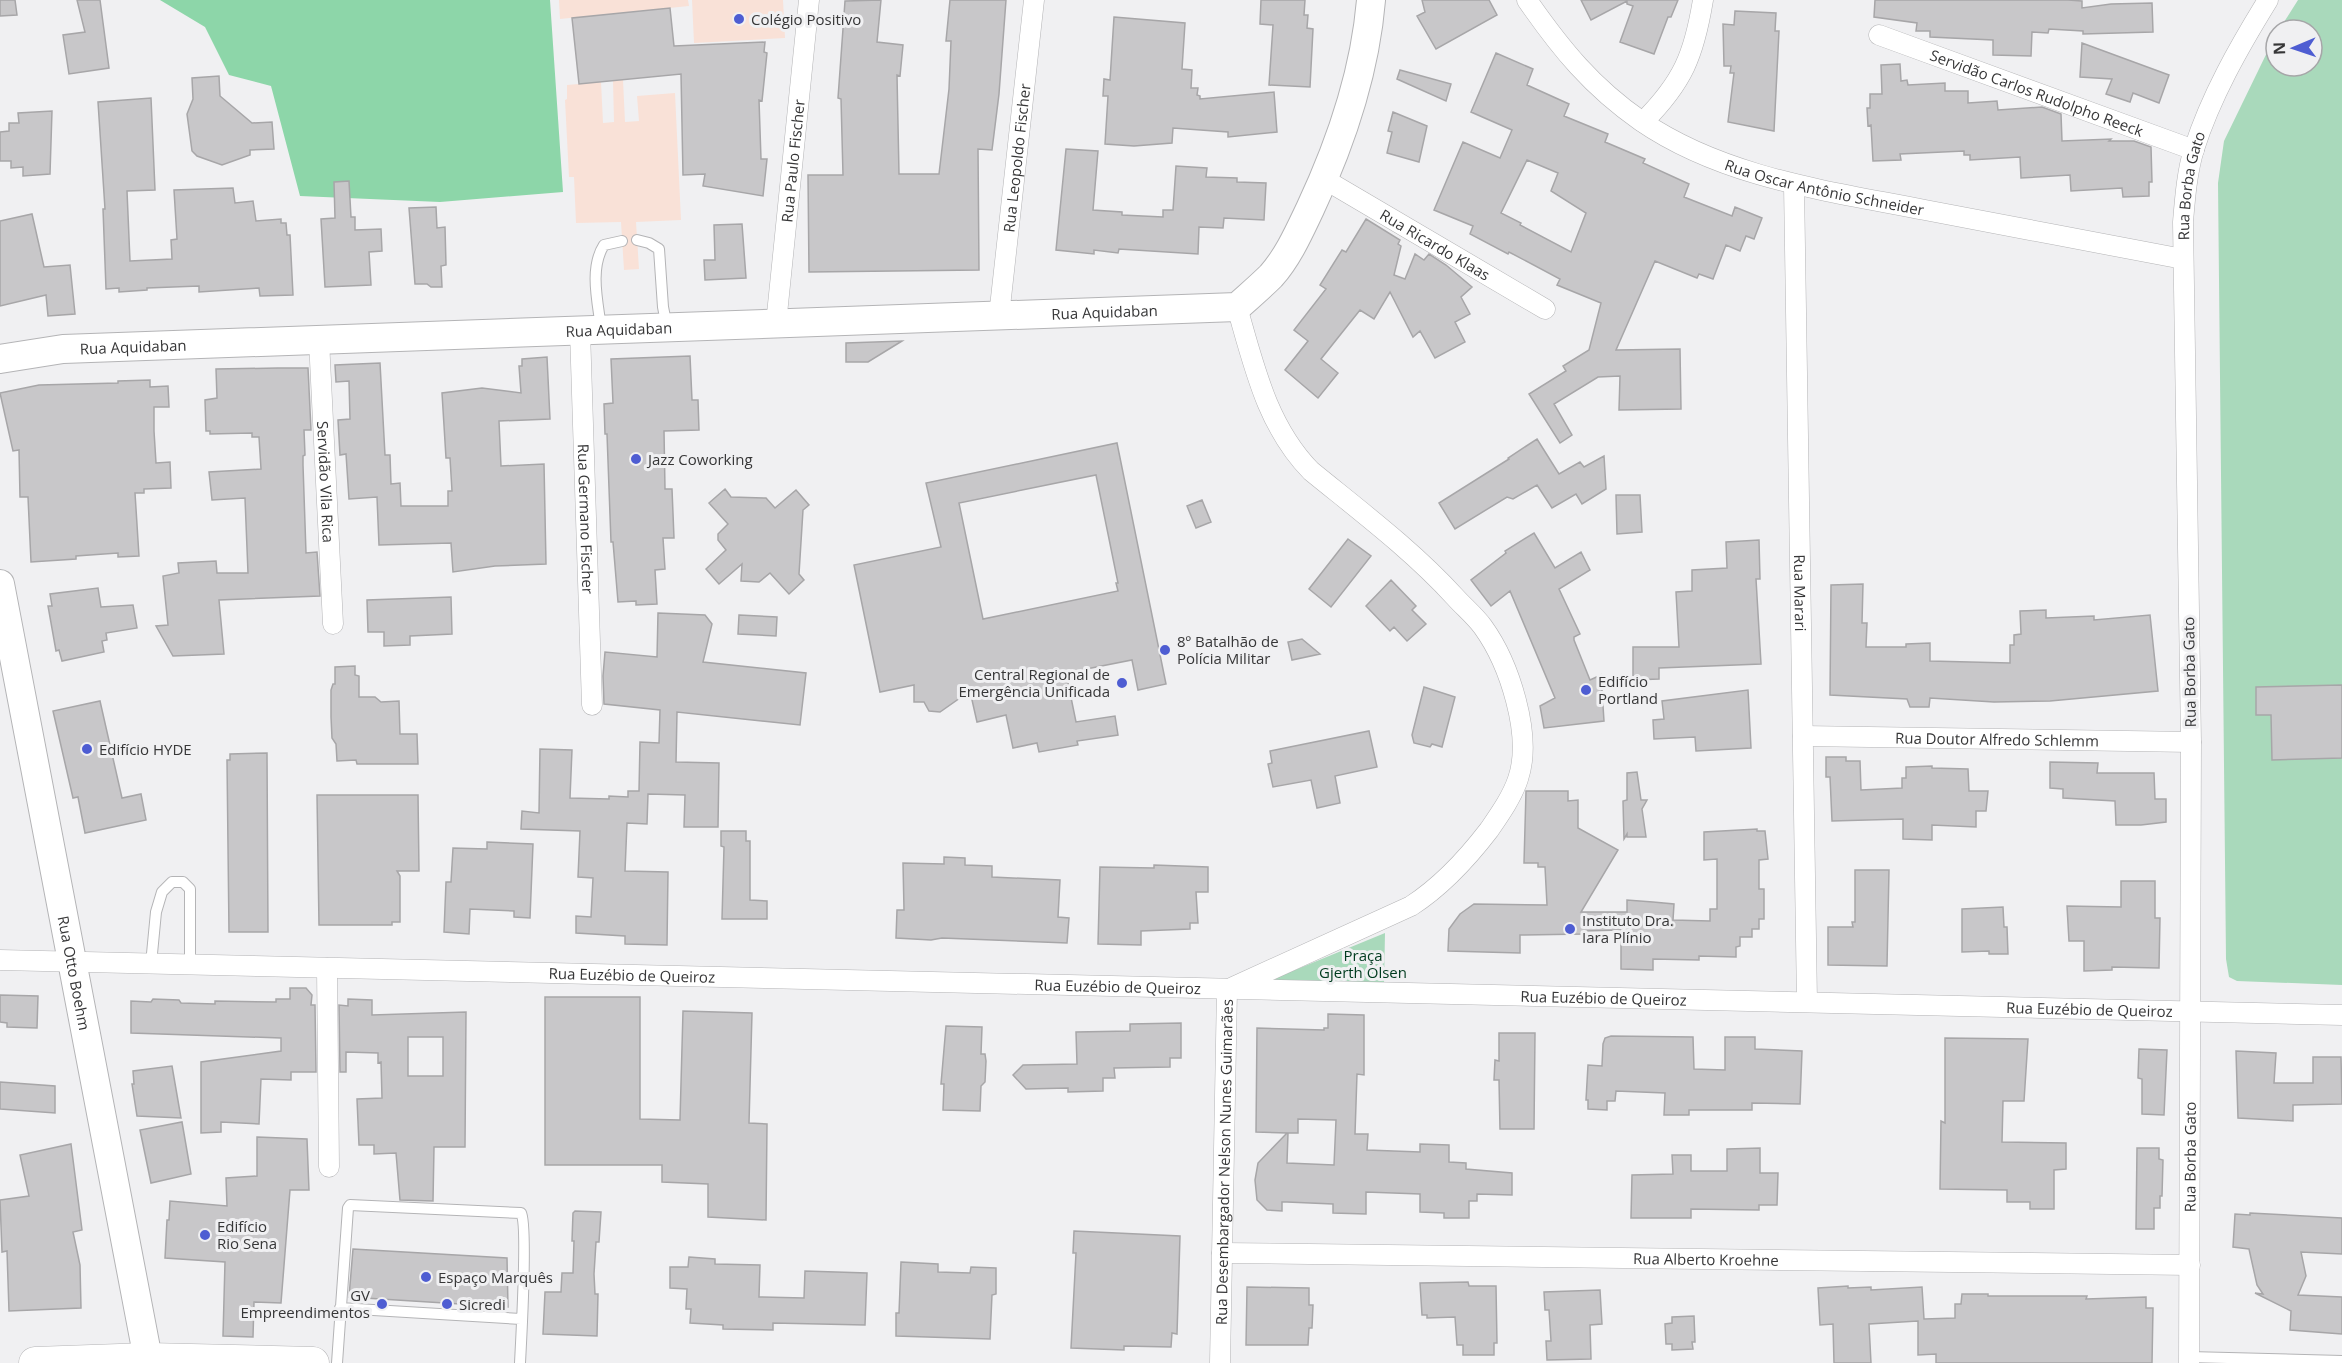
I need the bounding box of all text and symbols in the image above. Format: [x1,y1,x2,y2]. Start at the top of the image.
place label: Colégio Positivo [751,9,861,29]
marker: Colégio Positivo [732,12,746,26]
north arrow [2264,18,2324,78]
text: N [2268,42,2290,55]
street label: Servidão Carlos Rudolpho Reeck [1927,45,2146,141]
street label: Rua Leopoldo Fischer [998,82,1035,234]
street label: Rua Paulo Fischer [776,98,809,223]
street label: Rua Borba Gato [2173,128,2209,241]
street label: Rua Oscar Antônio Schneider [1722,154,1926,220]
street label: Rua Ricardo Klaas [1377,204,1494,285]
street label: Rua Aquidaban [1051,300,1158,324]
street label: Rua Aquidaban [565,317,673,341]
street label: Rua Aquidaban [80,335,187,358]
street label: Servidão Vila Rica [313,420,339,543]
street label: Rua Germano Fischer [574,443,598,594]
place label: Jazz Coworking [646,449,753,469]
marker: Jazz Coworking [629,452,643,466]
street label: Rua Marari [1790,554,1811,632]
street label: Rua Borba Gato [2178,617,2200,727]
place label: 8º Batalhão de Polícia Militar [1177,631,1279,668]
marker: 8º Batalhão de Polícia Militar [1158,643,1172,657]
place label: Central Regional de Emergência Unificada [958,664,1110,701]
place label: Edifício Portland [1598,671,1658,708]
marker: Central Regional de Emergência Unificada [1115,676,1129,690]
marker: Edifício Portland [1579,683,1593,697]
street label: Rua Doutor Alfredo Schlemm [1895,727,2099,751]
place label: Edifício HYDE [99,739,192,759]
marker: Edifício HYDE [80,742,94,756]
place label: Instituto Dra. Iara Plínio [1582,910,1674,947]
street label: Rua Otto Boehm [54,914,95,1032]
marker: Instituto Dra. Iara Plínio [1563,922,1577,936]
park label: Praça Gjerth Olsen [1319,945,1407,982]
street label: Rua Euzébio de Queiroz [548,963,715,987]
street label: Rua Euzébio de Queiroz [1034,974,1201,998]
street label: Rua Euzébio de Queiroz [1520,986,1687,1010]
street label: Rua Euzébio de Queiroz [2006,997,2173,1021]
street label: Rua Desembargador Nelson Nunes Guimarães [1211,999,1237,1325]
street label: Rua Borba Gato [2179,1102,2200,1212]
place label: Edifício Rio Sena [217,1216,277,1253]
marker: Edifício Rio Sena [198,1228,212,1242]
street label: Rua Alberto Kroehne [1633,1248,1779,1270]
place label: Espaço Marquês [438,1267,553,1287]
marker: Espaço Marquês [419,1270,433,1284]
place label: GV Empreendimentos [240,1285,370,1322]
place label: Sicredi [459,1294,506,1314]
marker: GV Empreendimentos [375,1297,389,1311]
marker: Sicredi [440,1297,454,1311]

